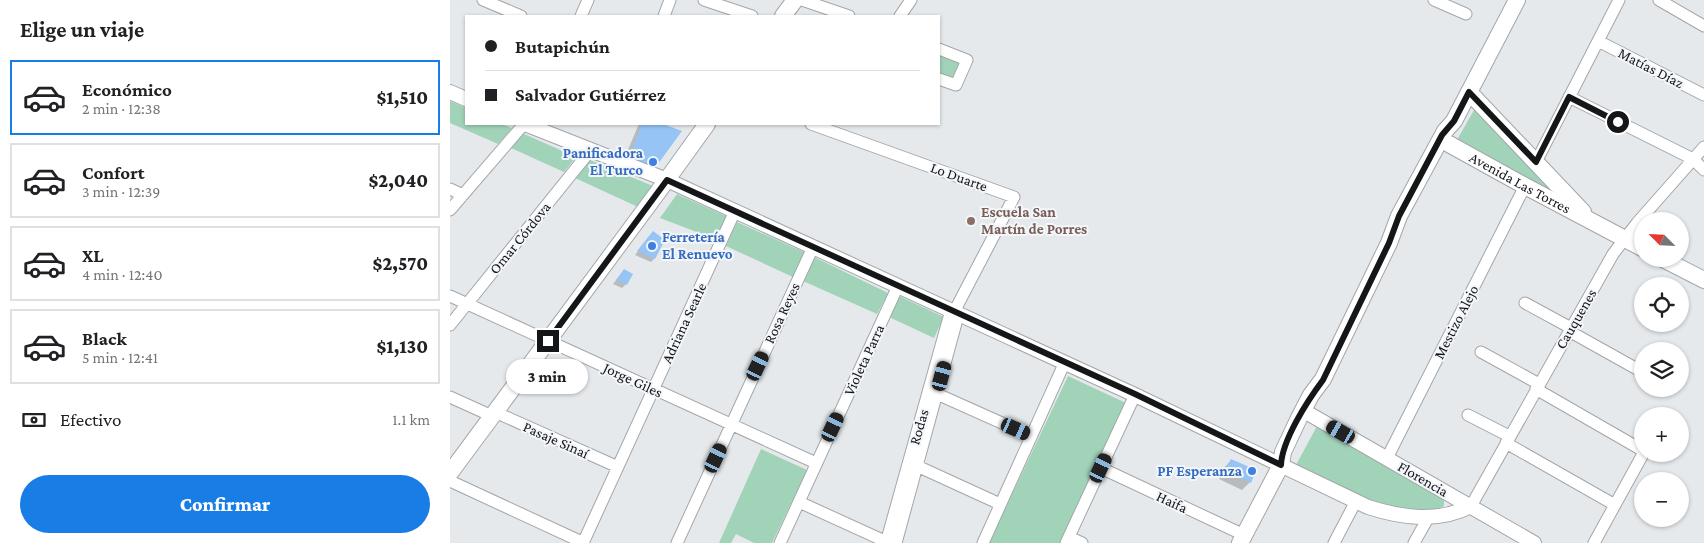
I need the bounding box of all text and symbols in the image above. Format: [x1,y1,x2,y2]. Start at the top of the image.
text: Elige un viaje [20,17,144,42]
text: Butapichún [515,36,610,57]
street label: Matías Díaz [1616,45,1686,91]
icon: car [22,75,67,120]
text: Económico [82,79,172,100]
text: Salvador Gutiérrez [515,84,666,105]
text: $1,510 [376,87,428,108]
text: 2 min · 12:38 [82,100,161,117]
route start [1607,111,1629,133]
place label: Panificadora El Turco [563,145,644,178]
street label: Avenida Las Torres [1467,149,1573,217]
marker: Panificadora El Turco [647,156,659,168]
icon: car [22,158,67,203]
street label: Lo Duarte [928,159,990,195]
text: Confort [82,162,145,183]
text: $2,040 [368,170,428,191]
text: 3 min · 12:39 [82,183,160,200]
street label: Omar Córdova [486,199,554,277]
place label: Escuela San Martín de Porres [981,204,1087,237]
north arrow [1634,212,1689,268]
map controls [1634,212,1689,527]
marker: Escuela San Martín de Porres [965,215,977,227]
place label: Ferretería El Renuevo [662,229,733,262]
marker: Ferretería El Renuevo [646,240,658,252]
icon: car [22,241,67,286]
text: XL [82,245,104,266]
text: $2,570 [373,253,428,274]
text: 4 min · 12:40 [82,266,162,283]
button: locate [1634,277,1689,332]
street label: Adriana Searle [658,280,710,366]
street label: Rosa Reyes [761,280,804,346]
street label: Mestizo Alejo [1431,282,1482,362]
street label: Cauquenes [1552,286,1600,352]
street label: Violeta Parra [841,322,887,398]
icon: car [22,324,67,369]
text: Black [82,328,127,349]
route end [537,330,559,352]
text: $1,130 [376,336,428,357]
button: layers [1634,342,1689,397]
text: 5 min · 12:41 [82,349,158,366]
car [744,349,771,383]
callout: 3 min [507,358,589,394]
street label: Jorge Giles [599,359,665,402]
car [930,360,953,392]
text: 3 min [527,368,567,385]
icon: cash [20,406,48,434]
street label: Rodas [906,407,932,447]
button: + [1634,407,1689,462]
text: Efectivo [60,409,121,430]
car [819,410,846,444]
text: 1.1 km [392,411,430,428]
car [999,416,1032,442]
street label: Pasaje Sinaí [520,418,592,463]
car [1324,418,1357,446]
car [702,441,729,475]
car [1087,451,1114,485]
street label: Florencia [1395,458,1451,500]
place label: PF Esperanza [1157,463,1243,479]
marker: PF Esperanza [1246,465,1258,477]
button: − [1634,472,1689,527]
button: Confirmar [20,475,430,533]
street label: Haifa [1154,488,1190,516]

